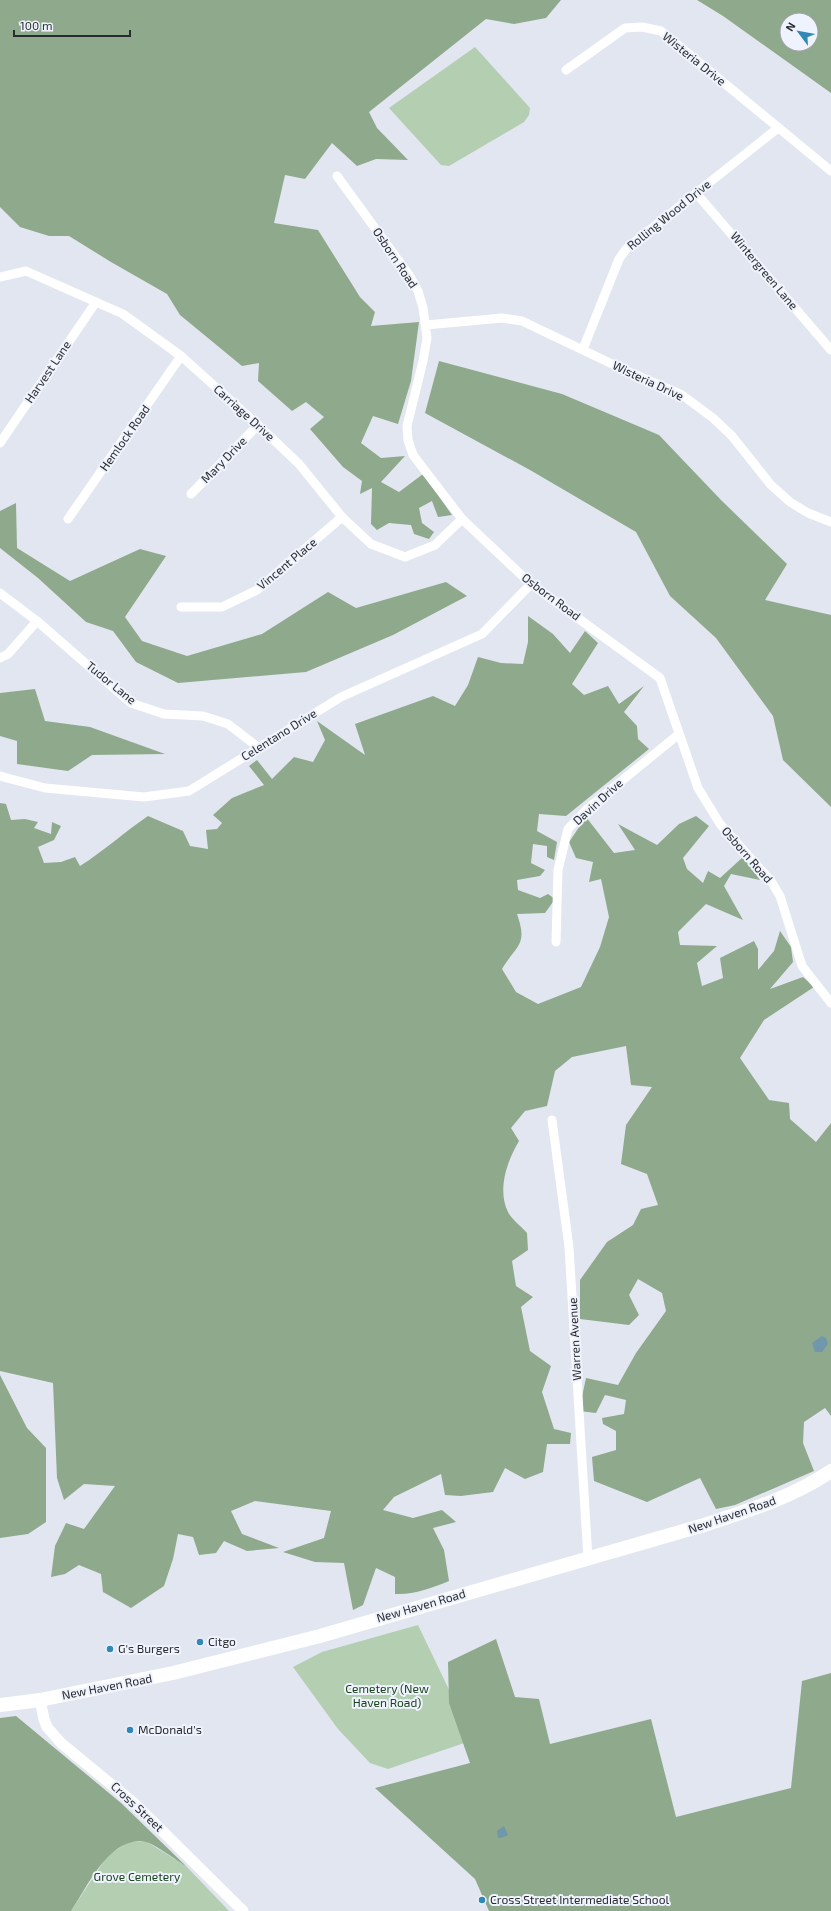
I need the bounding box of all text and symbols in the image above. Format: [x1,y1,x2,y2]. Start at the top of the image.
scale bar [14,12,130,38]
north arrow [779,12,819,52]
text: 100 m [20,18,52,32]
text: N [782,20,798,33]
street label: Wisteria Drive [660,29,729,88]
street label: Rolling Wood Drive [624,176,713,252]
street label: Osborn Road [370,225,421,290]
street label: Wintergreen Lane [728,229,801,312]
street label: Harvest Lane [21,338,73,405]
street label: Wisteria Drive [611,357,686,403]
street label: Carriage Drive [211,381,278,443]
street label: Hemlock Road [96,402,152,473]
street label: Mary Drive [198,433,249,485]
street label: Vincent Place [254,534,319,592]
street label: Osborn Road [519,570,584,623]
street label: Tudor Lane [84,658,139,706]
street label: Celentano Drive [238,705,319,763]
street label: Davin Drive [570,775,625,827]
street label: Osborn Road [720,823,776,885]
street label: Warren Avenue [565,1297,583,1381]
street label: New Haven Road [686,1492,777,1536]
street label: New Haven Road [375,1586,467,1624]
place label: Citgo [208,1634,236,1648]
marker: Citgo [195,1637,205,1647]
place label: G's Burgers [118,1641,180,1655]
marker: G's Burgers [105,1644,115,1654]
street label: New Haven Road [60,1670,153,1702]
park label: Cemetery (New Haven Road) [345,1681,429,1709]
place label: McDonald's [138,1722,202,1736]
marker: McDonald's [125,1725,135,1735]
street label: Cross Street [109,1778,167,1834]
park label: Grove Cemetery [94,1869,181,1883]
place label: Cross Street Intermediate School [490,1892,669,1906]
marker: Cross Street Intermediate School [477,1895,487,1905]

